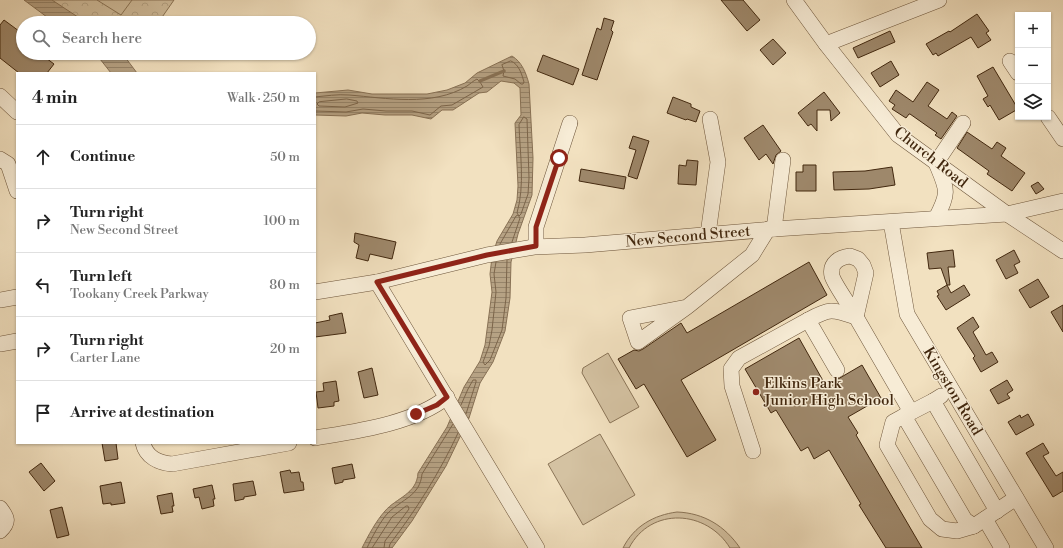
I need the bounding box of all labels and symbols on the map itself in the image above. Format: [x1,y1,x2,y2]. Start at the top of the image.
street label: Church Road [890,123,972,192]
route start [550,149,568,167]
street label: New Second Street [625,222,752,251]
street label: Kingston Road [919,344,987,439]
place label: Elkins Park Junior High School [763,374,894,410]
marker: Elkins Park Junior High School [751,387,761,397]
route end [407,405,425,423]

